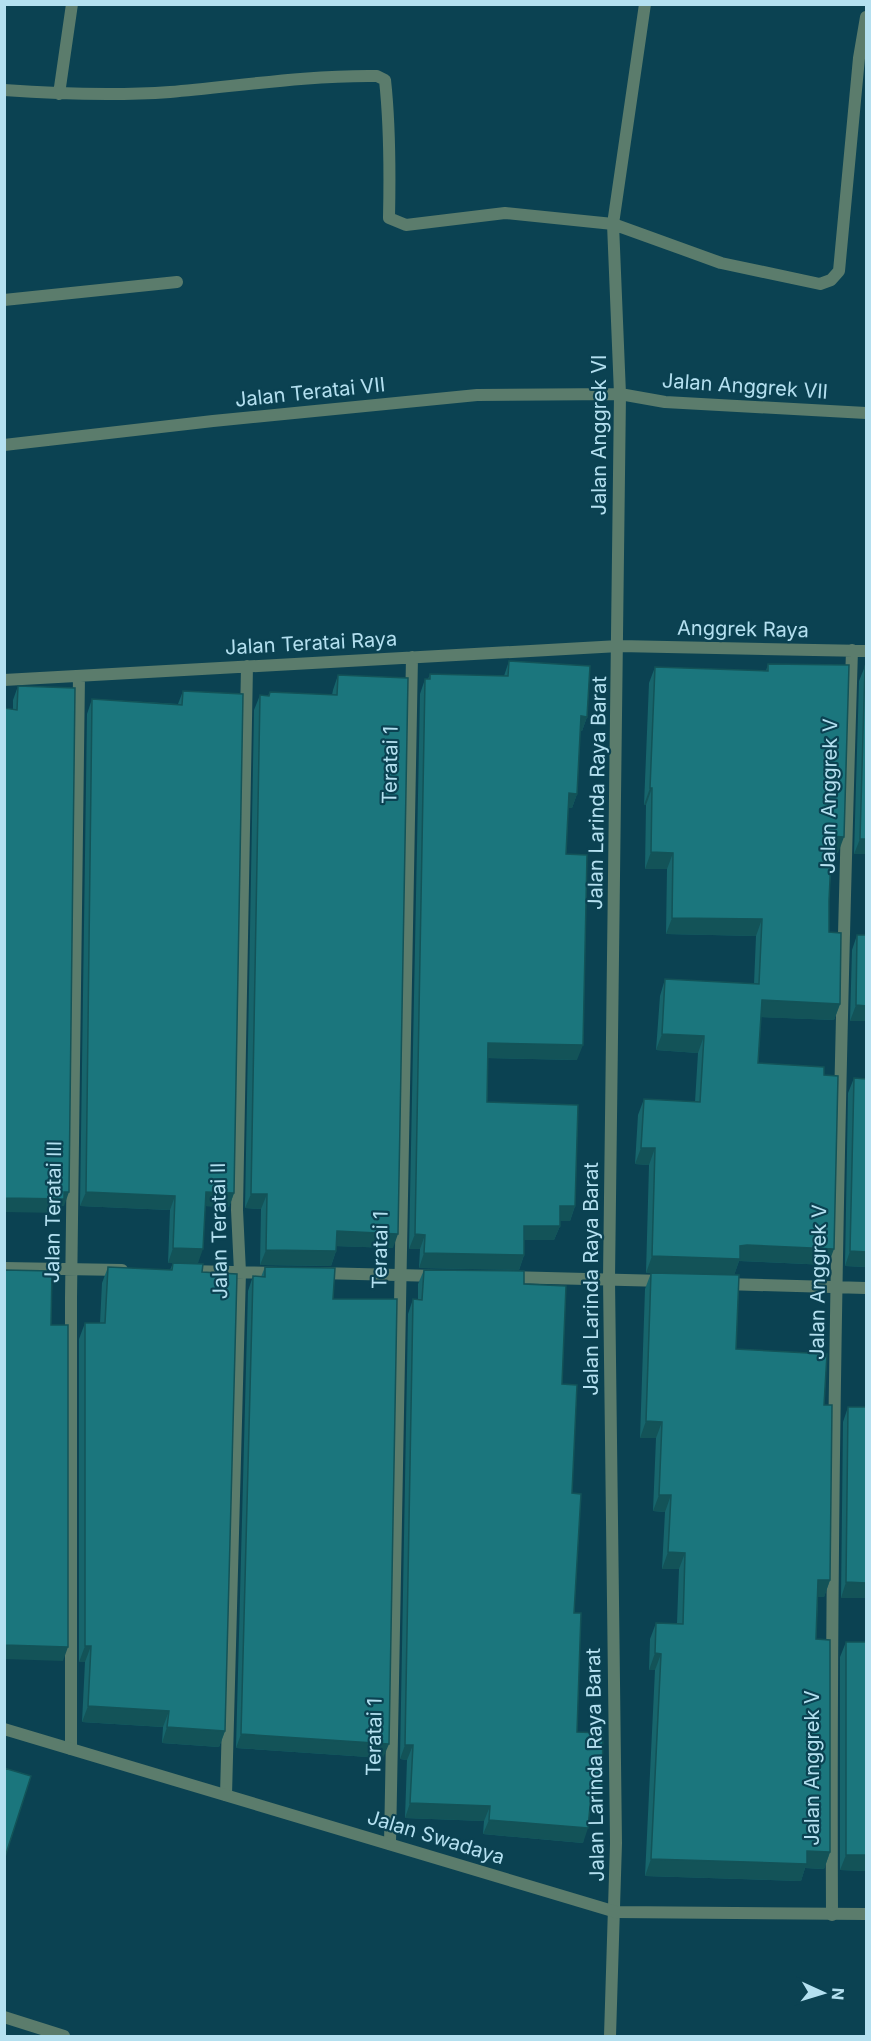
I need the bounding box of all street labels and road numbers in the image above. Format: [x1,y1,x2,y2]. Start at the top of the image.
street label: Jalan Anggrek VI [587,355,611,515]
street label: Jalan Anggrek VII [661,368,829,404]
street label: Jalan Teratai VII [234,372,386,412]
street label: Anggrek Raya [677,616,809,642]
street label: Jalan Teratai Raya [224,627,398,659]
street label: Jalan Larinda Raya Barat [583,676,611,910]
street label: Jalan Anggrek V [816,718,842,874]
street label: Teratai 1 [377,726,403,804]
street label: Jalan Teratai III [40,1141,66,1283]
street label: Jalan Teratai II [206,1162,232,1300]
street label: Jalan Larinda Raya Barat [579,1162,603,1396]
street label: Jalan Anggrek V [805,1204,831,1360]
street label: Teratai 1 [367,1211,393,1289]
street label: Jalan Larinda Raya Barat [581,1648,609,1882]
street label: Jalan Anggrek V [800,1690,824,1846]
street label: Teratai 1 [361,1698,387,1776]
street label: Jalan Swadaya [365,1805,507,1869]

